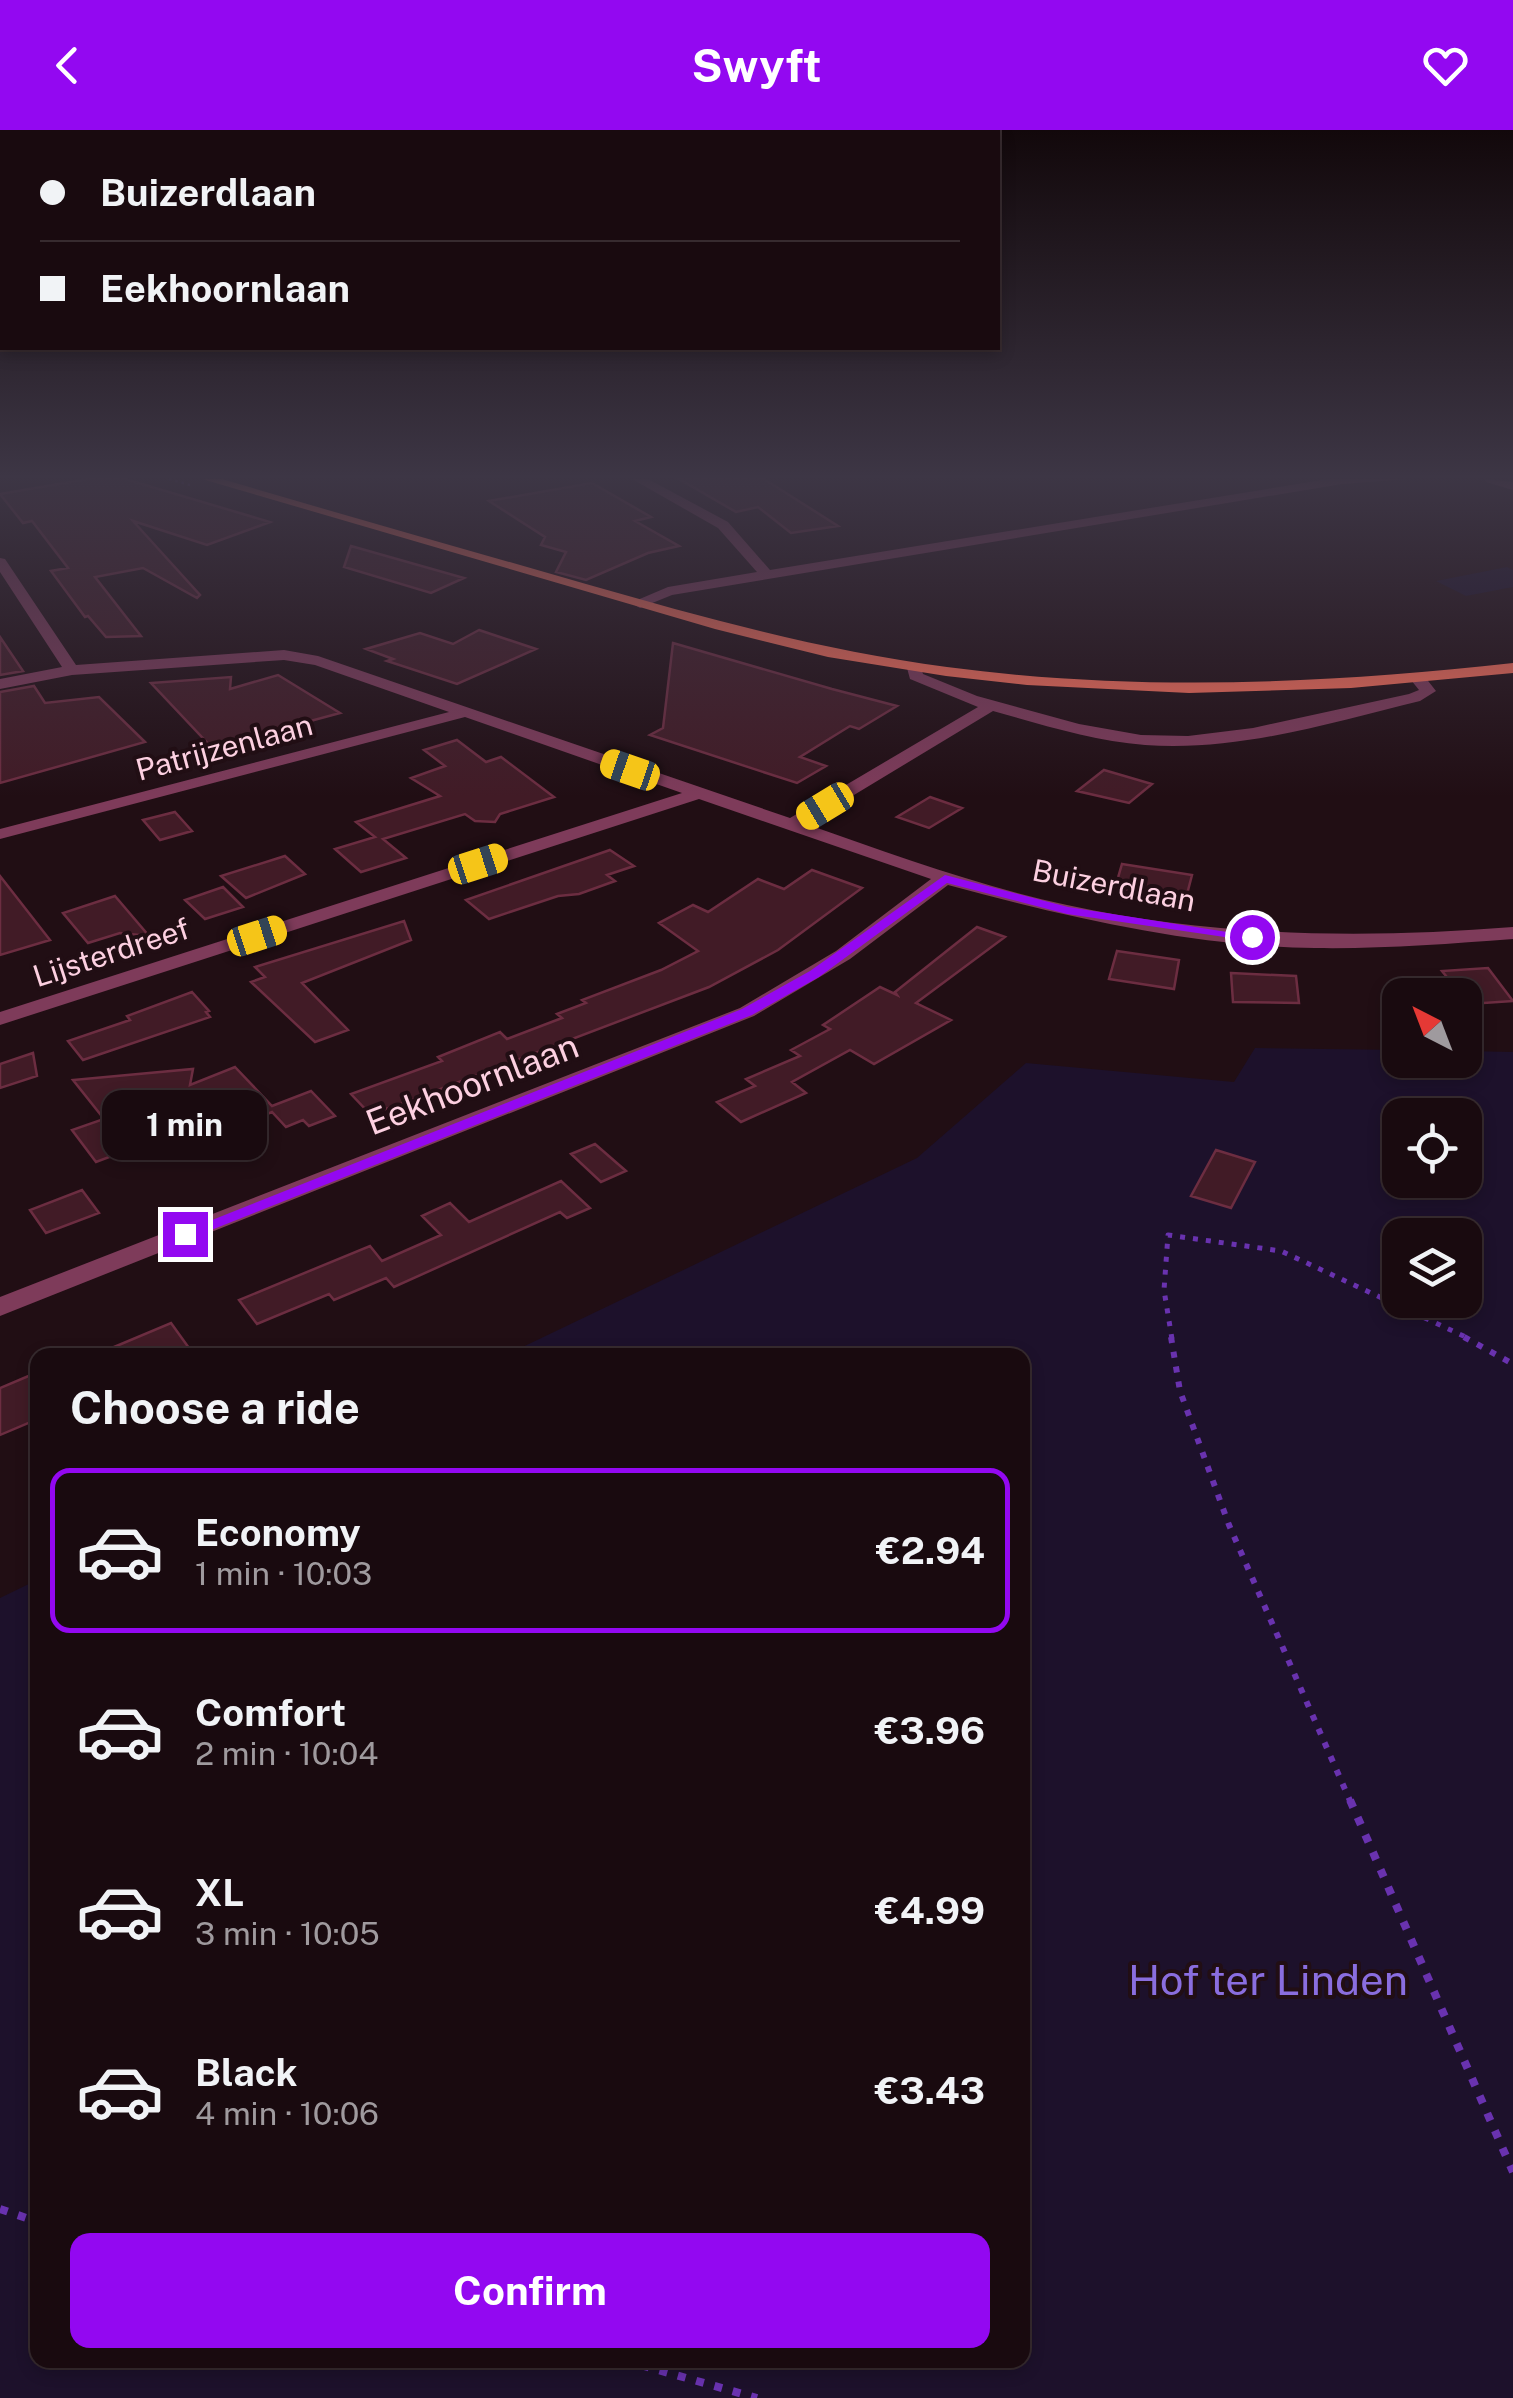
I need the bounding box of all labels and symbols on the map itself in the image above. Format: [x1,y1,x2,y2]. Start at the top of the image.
street label: Patrijzenlaan [132,706,316,788]
car [597,746,663,794]
car [792,778,858,834]
car [445,840,511,888]
street label: Buizerdlaan [1029,852,1199,918]
street label: Lijsterdreef [28,910,194,994]
car [224,912,290,960]
route start [1230,915,1275,960]
north arrow [1382,978,1482,1078]
street label: Eekhoornlaan [360,1025,584,1143]
callout: 1 min [102,1089,268,1159]
route end [163,1212,208,1257]
park label: Hof ter Linden [1128,1955,1408,2004]

